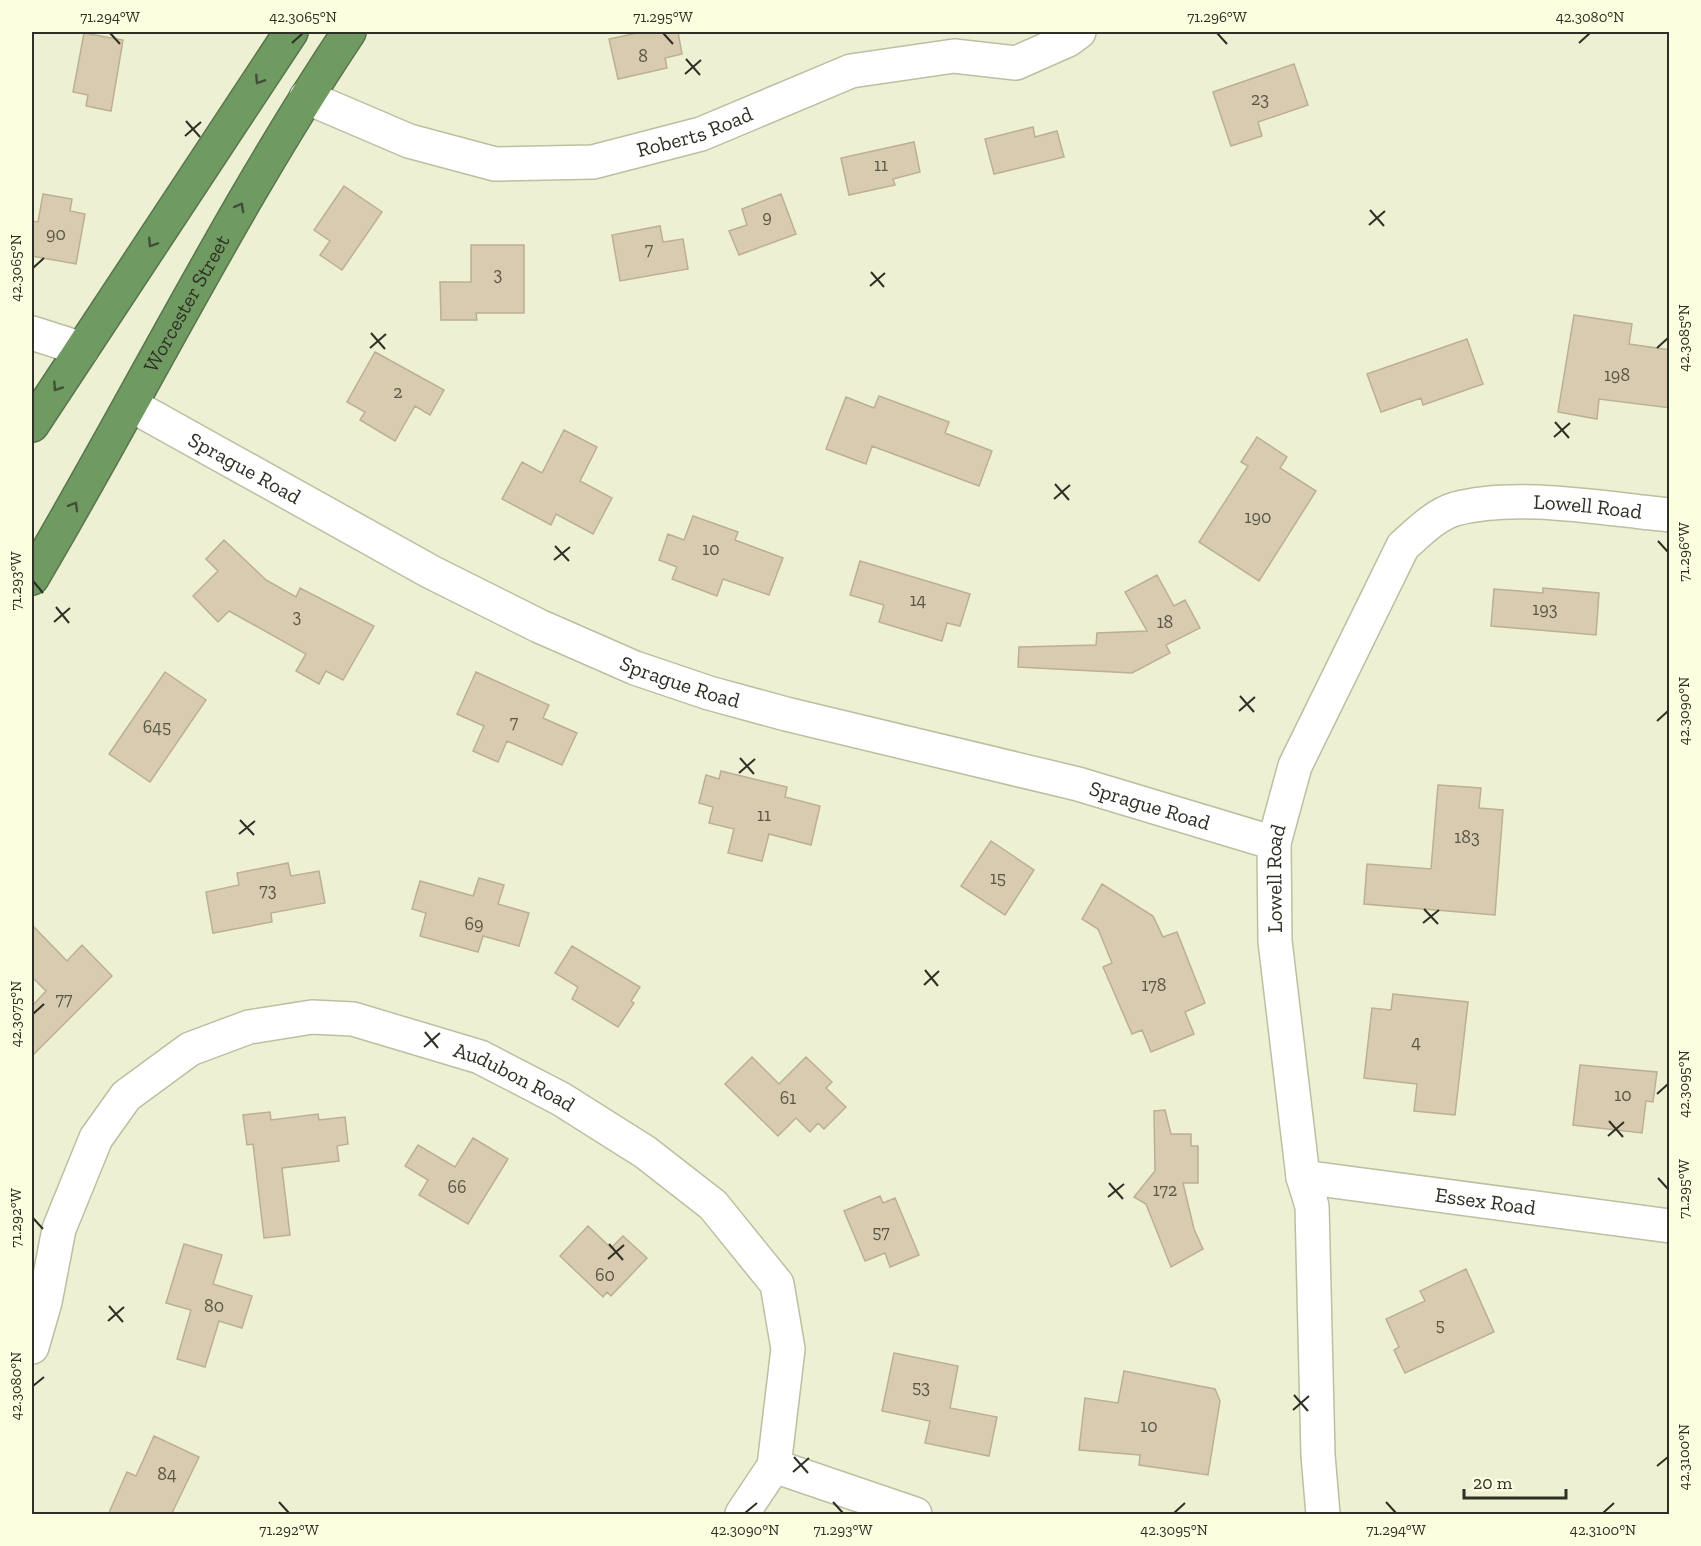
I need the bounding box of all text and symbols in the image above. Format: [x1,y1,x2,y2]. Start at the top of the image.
text: 71.294°W [80,8,140,26]
text: 42.3065°N [269,8,337,26]
text: 71.295°W [633,8,693,26]
text: 71.296°W [1187,8,1247,26]
text: 42.3080°N [1556,8,1624,26]
house number: 8 [638,45,648,67]
one-way arrow [255,74,266,85]
house number: 23 [1251,88,1269,110]
street label: Roberts Road [634,101,756,162]
house number: 11 [874,154,888,176]
one-way arrow [233,203,244,213]
house number: 9 [762,206,772,228]
house number: 90 [46,223,66,245]
street label: Worcester Street [138,230,235,376]
text: 42.3065°N [7,234,25,302]
one-way arrow [147,237,159,247]
house number: 7 [645,238,654,260]
house number: 3 [494,263,503,285]
text: 42.3085°N [1675,304,1693,372]
house number: 198 [1604,364,1630,386]
one-way arrow [52,381,64,391]
house number: 2 [393,381,403,403]
street label: Sprague Road [184,426,306,509]
street label: Lowell Road [1533,489,1644,524]
one-way arrow [67,502,78,512]
house number: 190 [1245,506,1271,528]
text: 71.296°W [1675,522,1693,582]
house number: 10 [702,538,720,560]
text: 71.293°W [7,552,25,610]
house number: 14 [910,589,927,611]
house number: 193 [1532,598,1558,620]
house number: 3 [293,605,302,627]
house number: 18 [1157,611,1173,633]
street label: Sprague Road [616,650,743,713]
text: 42.3090°N [1675,677,1693,745]
house number: 7 [510,711,519,733]
house number: 645 [143,716,171,738]
street label: Sprague Road [1086,775,1214,835]
house number: 11 [757,804,771,826]
street label: Lowell Road [1261,821,1291,933]
house number: 183 [1454,826,1480,848]
house number: 15 [990,867,1006,889]
house number: 73 [259,879,277,901]
house number: 69 [464,913,484,935]
house number: 178 [1142,974,1166,996]
text: 42.3075°N [7,981,25,1047]
house number: 77 [56,988,73,1010]
house number: 4 [1411,1031,1421,1053]
street label: Audubon Road [451,1037,580,1117]
text: 42.3095°N [1675,1050,1693,1118]
house number: 10 [1614,1084,1632,1106]
house number: 61 [780,1087,796,1109]
text: 71.295°W [1675,1159,1693,1219]
house number: 66 [447,1176,467,1198]
house number: 172 [1153,1179,1177,1201]
street label: Essex Road [1434,1182,1538,1220]
text: 71.292°W [7,1188,25,1248]
house number: 57 [872,1221,890,1243]
house number: 60 [595,1264,615,1286]
house number: 80 [204,1295,224,1317]
house number: 5 [1435,1314,1445,1336]
text: 42.3080°N [7,1352,25,1420]
house number: 53 [912,1376,930,1398]
house number: 10 [1140,1415,1158,1437]
text: 42.3100°N [1675,1424,1693,1490]
scale bar [1464,1462,1566,1500]
house number: 84 [157,1463,177,1485]
text: 20 m [1473,1472,1513,1494]
text: 71.292°W [259,1521,319,1539]
text: 42.3090°N [711,1521,779,1539]
text: 71.293°W [814,1521,872,1539]
text: 42.3095°N [1140,1521,1208,1539]
text: 71.294°W [1366,1521,1426,1539]
text: 42.3100°N [1570,1521,1636,1539]

